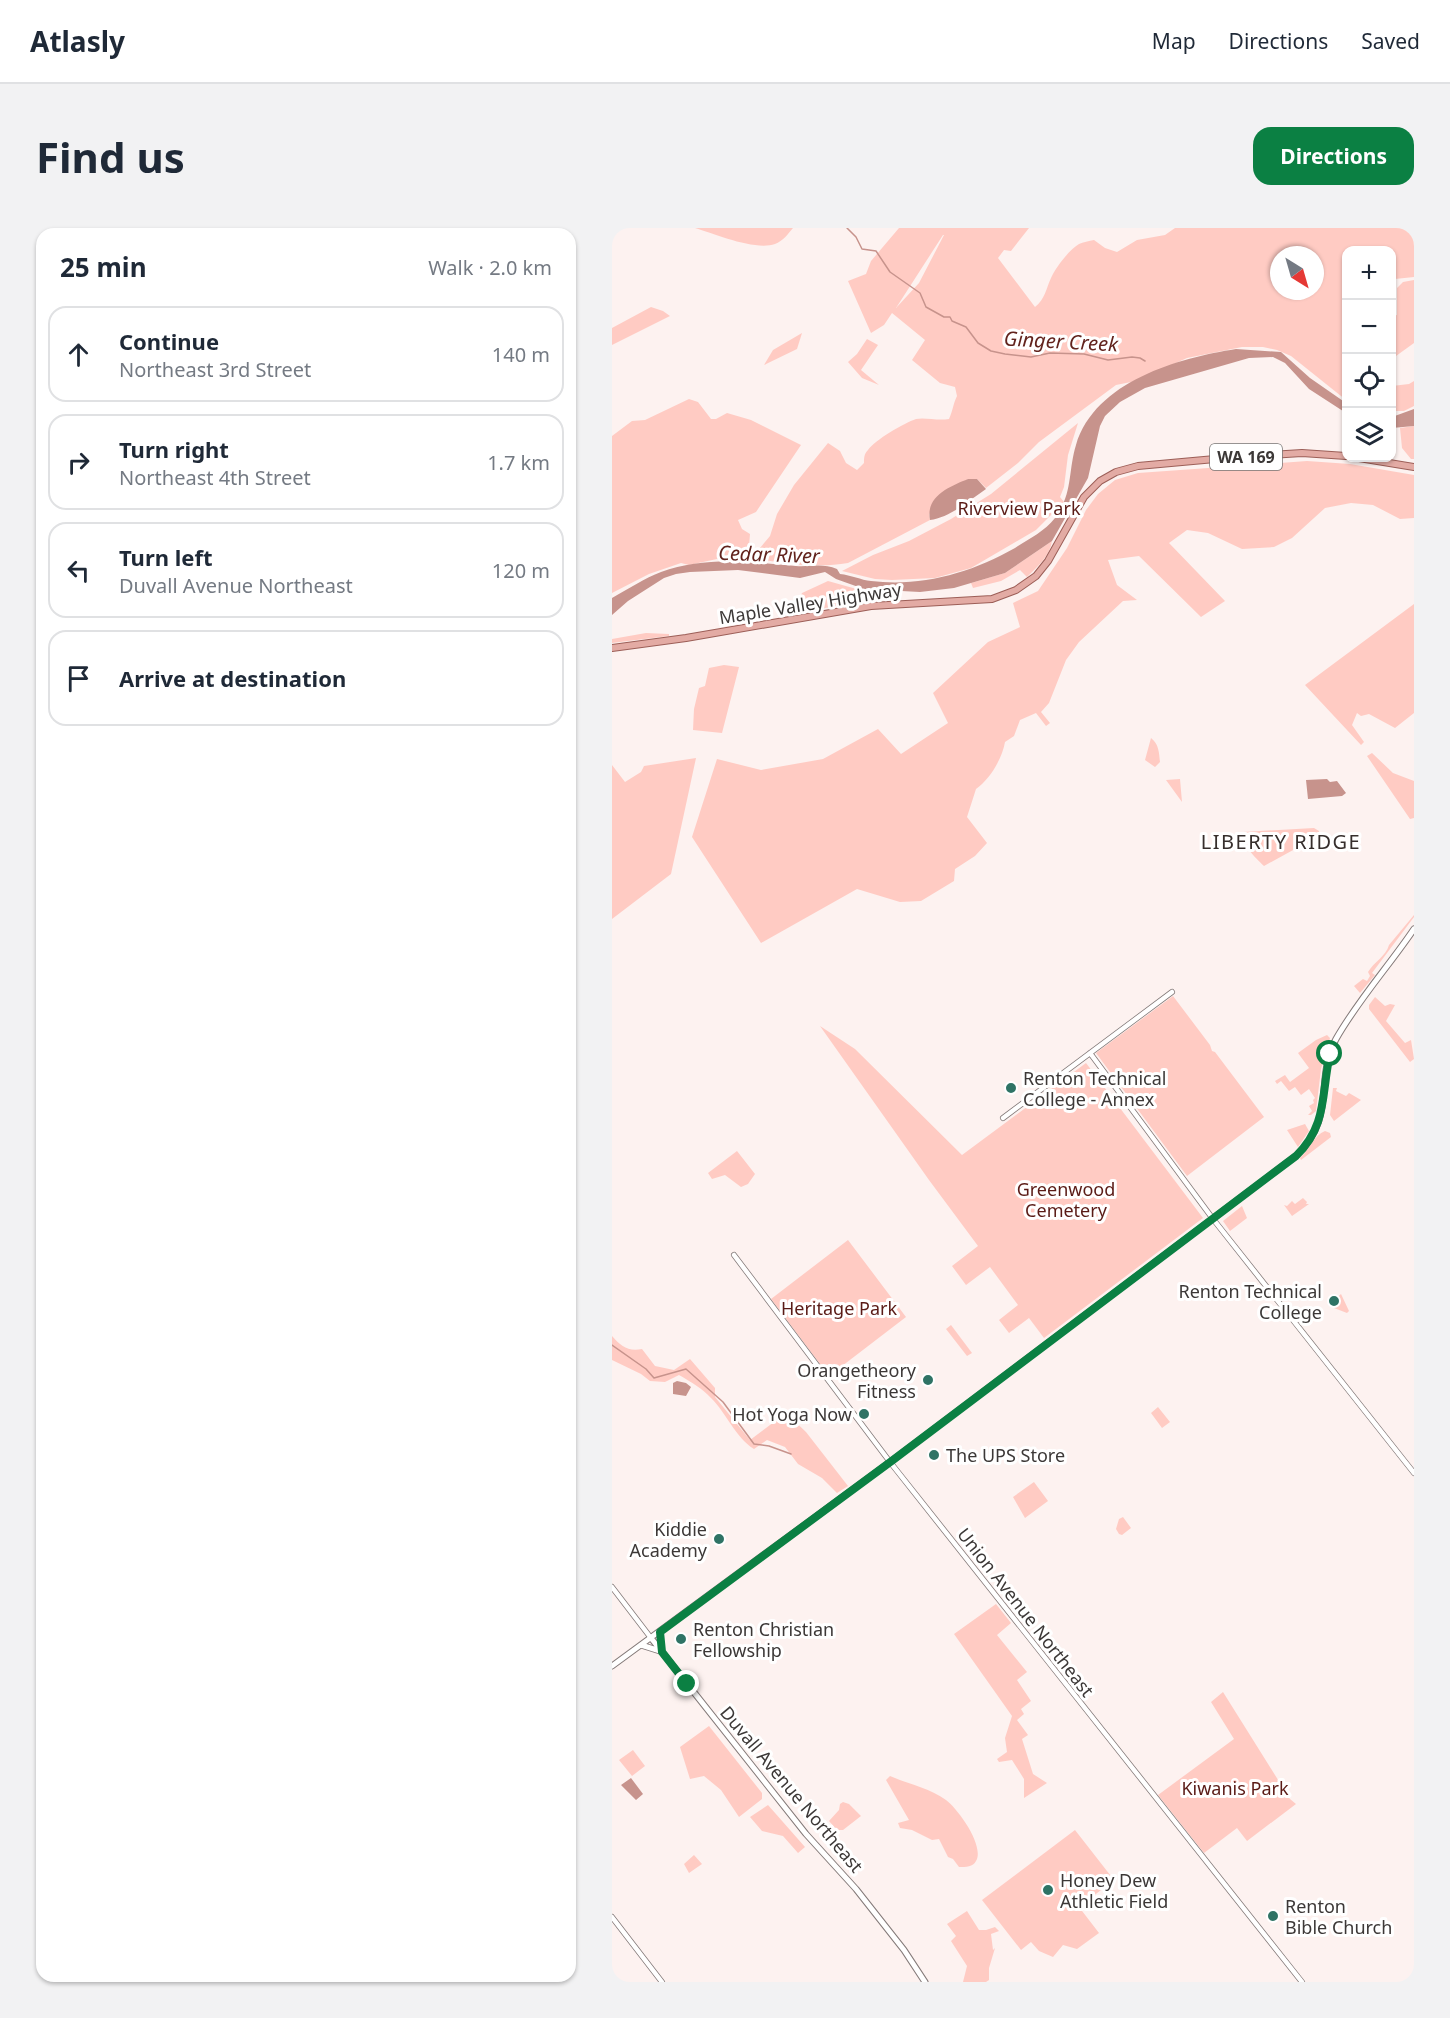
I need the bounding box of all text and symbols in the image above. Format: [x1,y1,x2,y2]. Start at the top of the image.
text: Atlasly [30,22,125,60]
text: Map [1152,27,1196,55]
text: Directions [1229,27,1328,55]
text: Saved [1361,27,1420,55]
button: Directions [1253,127,1414,185]
text: Find us [36,128,185,185]
north arrow [1270,246,1324,300]
map controls [1342,246,1396,462]
button: + [1342,246,1396,300]
text: 25 min [60,249,147,285]
text: Walk · 2.0 km [428,254,552,281]
button: − [1342,300,1396,354]
water label: Ginger Creek [1003,325,1120,358]
text: Continue [119,326,219,356]
icon: ahead [62,338,95,371]
text: 140 m [492,341,550,368]
button: locate [1342,354,1396,408]
text: Northeast 3rd Street [119,356,311,383]
button: layers [1342,408,1396,462]
text: Turn right [119,434,229,464]
road number: WA 169 [1210,444,1282,470]
icon: right [62,446,95,479]
text: 1.7 km [487,449,550,476]
text: Northeast 4th Street [119,464,311,491]
park label: Riverview Park [957,496,1081,520]
water label: Cedar River [718,539,821,569]
text: Turn left [119,542,213,572]
icon: left [62,554,95,587]
text: 120 m [492,557,550,584]
text: Duvall Avenue Northeast [119,572,353,599]
street label: Maple Valley Highway [717,577,904,629]
icon: arrive [62,662,95,695]
text: Arrive at destination [119,663,346,693]
district label: LIBERTY RIDGE [1201,828,1361,855]
route start [1316,1040,1342,1066]
place label: Renton Technical College - Annex [1023,1066,1166,1111]
marker: Renton Technical College - Annex [1004,1081,1018,1095]
park label: Greenwood Cemetery [1017,1177,1115,1222]
place label: Renton Technical College [1179,1279,1322,1324]
marker: Renton Technical College [1327,1294,1341,1308]
park label: Heritage Park [781,1296,897,1320]
place label: Orangetheory Fitness [797,1358,917,1403]
marker: Orangetheory Fitness [921,1373,935,1387]
place label: Hot Yoga Now [732,1402,852,1426]
marker: Hot Yoga Now [857,1407,871,1421]
place label: The UPS Store [946,1443,1065,1467]
marker: The UPS Store [927,1448,941,1462]
place label: Kiddie Academy [630,1517,708,1562]
street label: Union Avenue Northeast [952,1522,1100,1702]
marker: Kiddie Academy [712,1532,726,1546]
place label: Renton Christian Fellowship [693,1617,834,1662]
marker: Renton Christian Fellowship [674,1632,688,1646]
route end [673,1670,699,1696]
street label: Duvall Avenue Northeast [715,1701,869,1878]
park label: Kiwanis Park [1181,1776,1289,1800]
place label: Honey Dew Athletic Field [1060,1868,1168,1913]
marker: Honey Dew Athletic Field [1041,1883,1055,1897]
place label: Renton Bible Church [1285,1894,1392,1939]
marker: Renton Bible Church [1266,1909,1280,1923]

